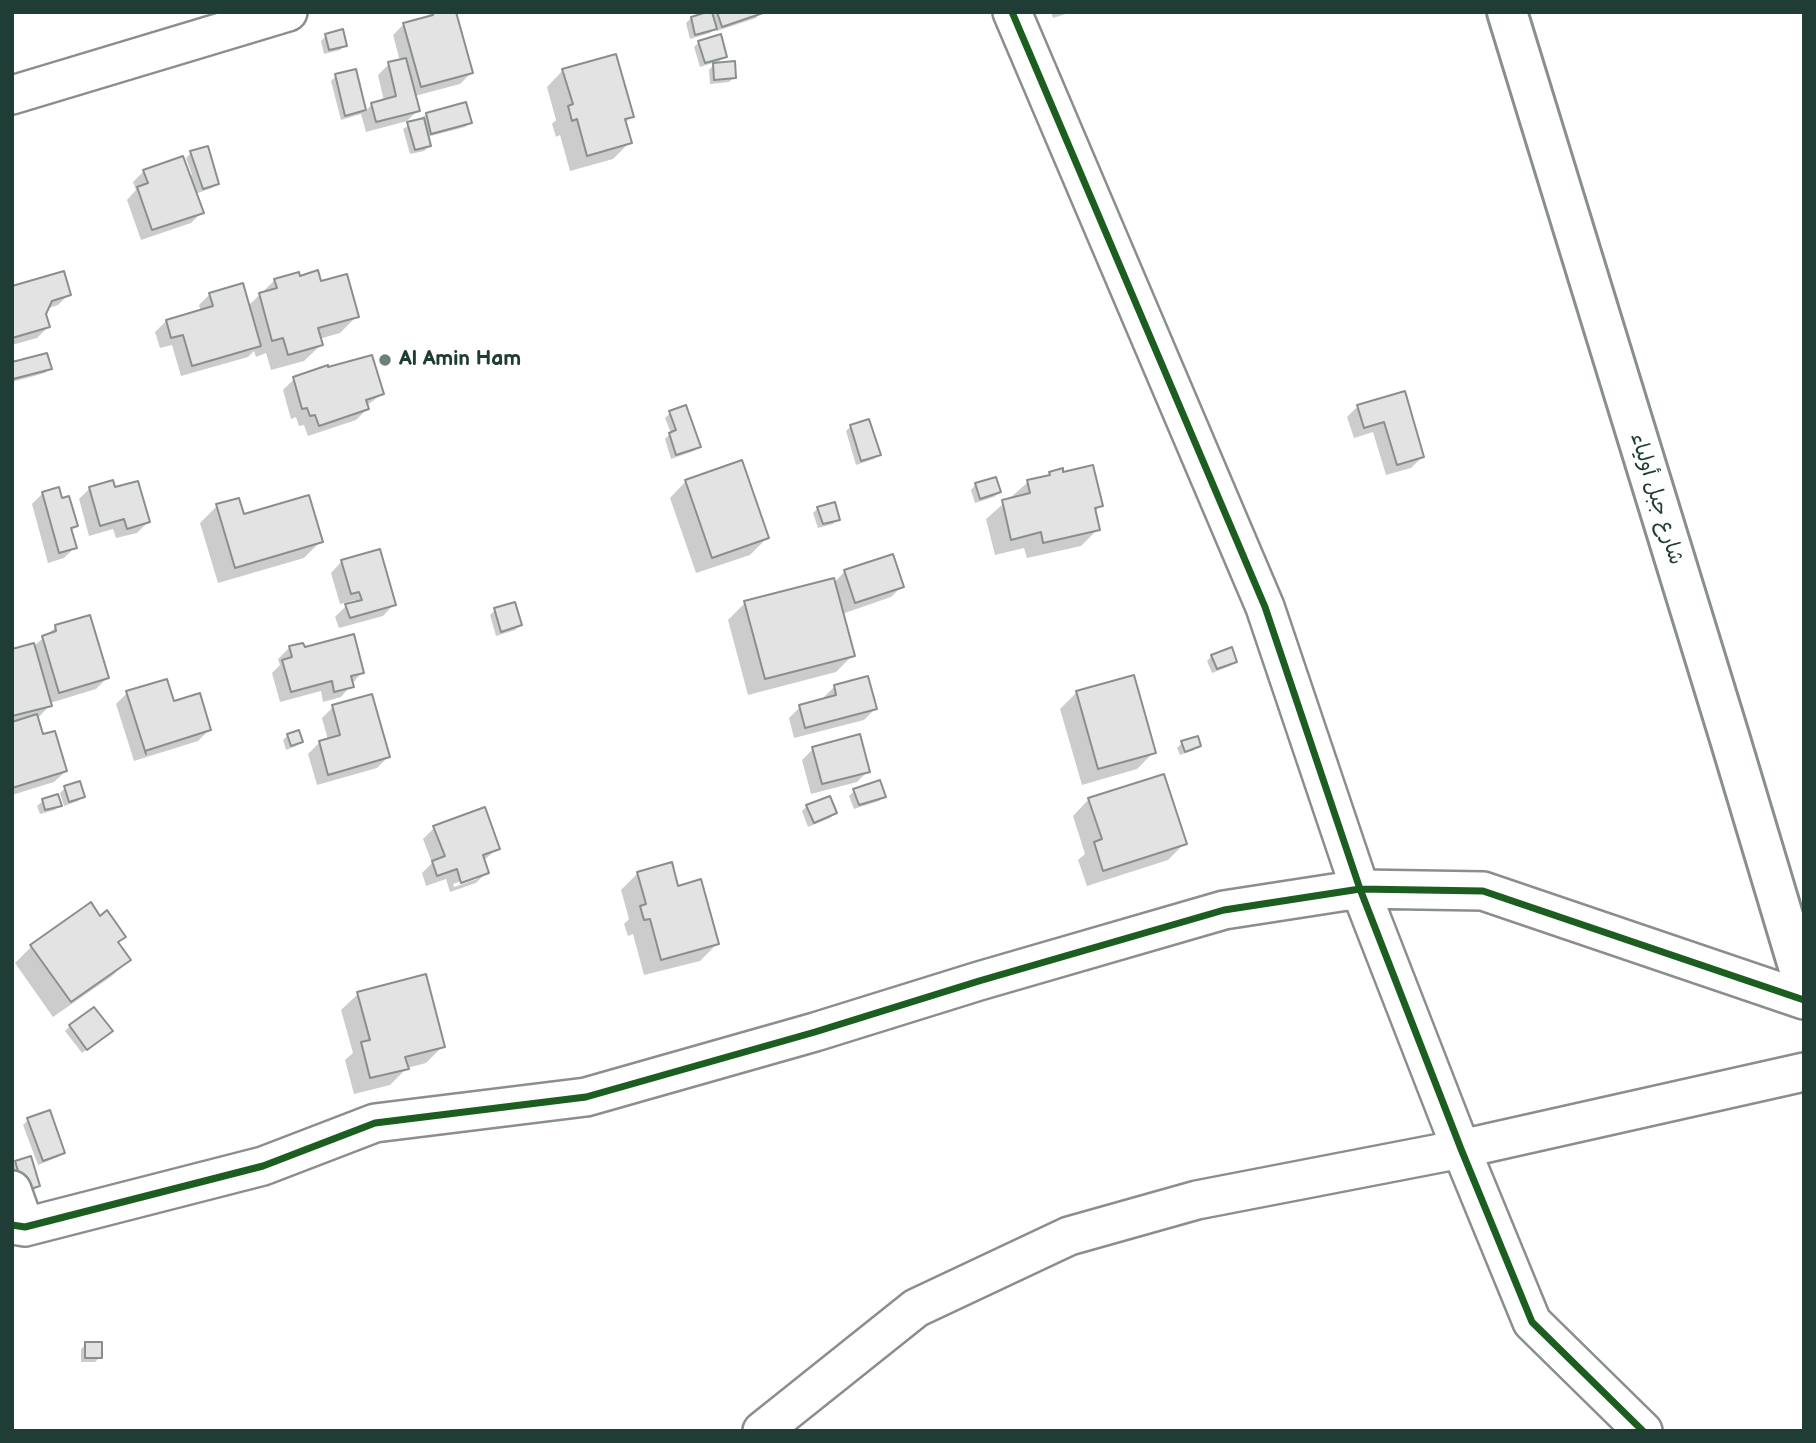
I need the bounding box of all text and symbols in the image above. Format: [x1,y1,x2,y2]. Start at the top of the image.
place label: Al Amin Ham [399,347,521,373]
marker: Al Amin Ham [377,352,393,368]
street label: شارع جبل أولياء [1624,430,1688,568]

